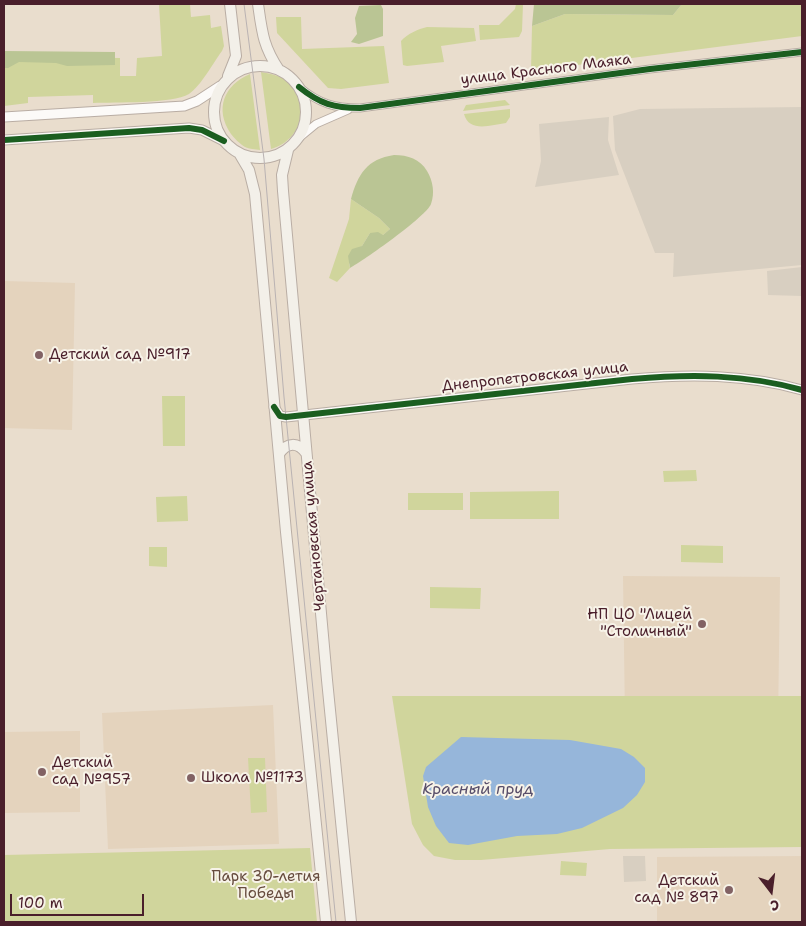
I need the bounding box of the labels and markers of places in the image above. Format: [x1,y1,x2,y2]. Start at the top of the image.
place label: Детский сад №917 [49,346,191,364]
marker: Детский сад №917 [33,349,45,361]
place label: НП ЦО "Лицей "Столичный" [587,606,692,641]
marker: НП ЦО "Лицей "Столичный" [696,618,708,630]
place label: Детский сад №957 [52,754,131,789]
marker: Детский сад №957 [36,766,48,778]
place label: Школа №1173 [201,769,304,787]
marker: Школа №1173 [185,772,197,784]
place label: Детский сад № 897 [634,872,719,907]
marker: Детский сад № 897 [723,884,735,896]

